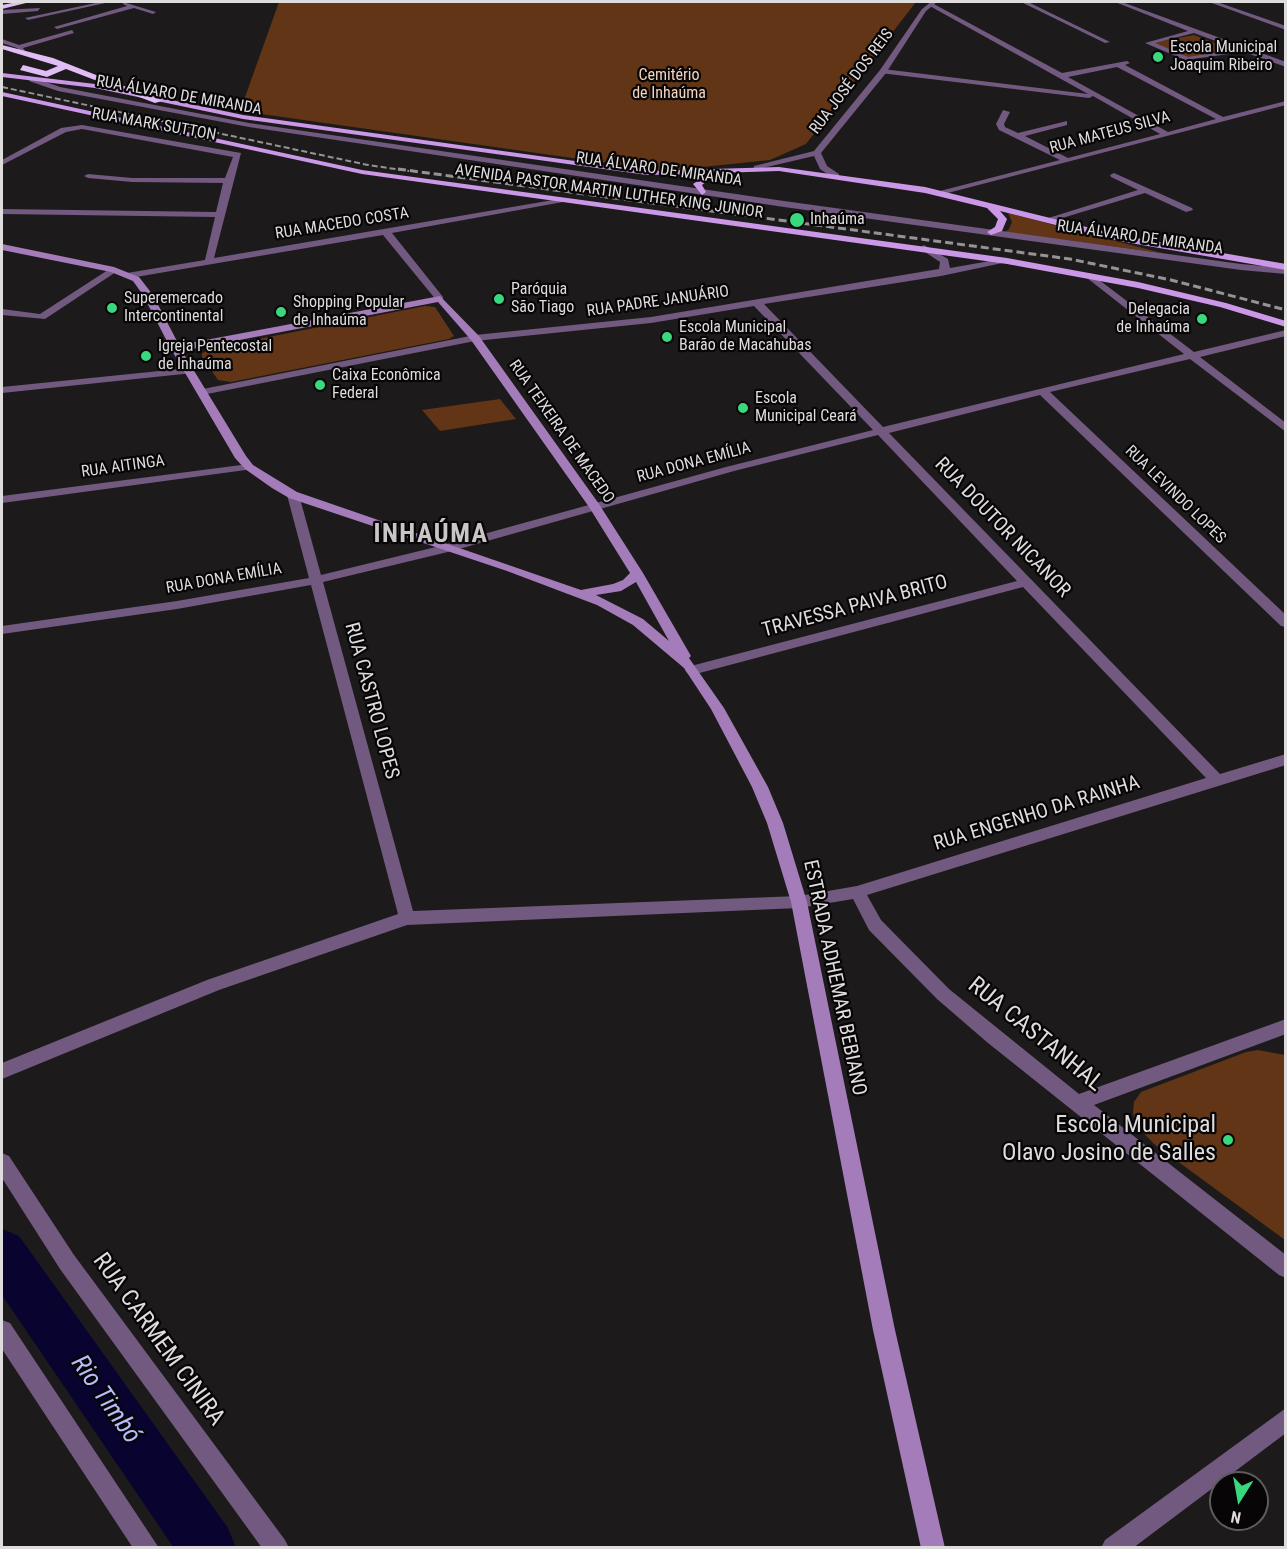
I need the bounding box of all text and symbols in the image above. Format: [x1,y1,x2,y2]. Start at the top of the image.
street label: RUA JOSÉ DOS REIS [806,26,898,138]
place label: Escola Municipal Joaquim Ribeiro [1170,38,1277,76]
marker: Escola Municipal Joaquim Ribeiro [1151,50,1165,64]
park label: Cemitério de Inhaúma [632,66,706,104]
street label: RUA ÁLVARO DE MIRANDA [95,72,263,120]
street label: RUA MARK SUTTON [90,105,218,145]
street label: RUA MATEUS SILVA [1048,108,1172,158]
street label: RUA ÁLVARO DE MIRANDA [575,149,743,191]
street label: AVENIDA PASTOR MARTIN LUTHER KING JUNIOR [454,161,764,223]
street label: RUA MACEDO COSTA [274,204,410,244]
place label: Inhaúma [810,210,865,230]
marker: Inhaúma [788,211,806,229]
street label: RUA ÁLVARO DE MIRANDA [1056,217,1224,259]
place label: Paróquia São Tiago [511,280,574,318]
street label: RUA PADRE JANUÁRIO [586,283,730,321]
place label: Superemercado Intercontinental [124,289,223,327]
marker: Paróquia São Tiago [492,292,506,306]
place label: Shopping Popular de Inhaúma [293,293,404,331]
place label: Delegacia de Inhaúma [1116,300,1190,338]
marker: Superemercado Intercontinental [105,301,119,315]
marker: Shopping Popular de Inhaúma [274,305,288,319]
marker: Delegacia de Inhaúma [1195,312,1209,326]
place label: Escola Municipal Barão de Macahubas [679,318,812,356]
marker: Escola Municipal Barão de Macahubas [660,330,674,344]
place label: Igreja Pentecostal de Inhaúma [158,337,272,375]
marker: Igreja Pentecostal de Inhaúma [139,349,153,363]
street label: RUA TEIXEIRA DE MACEDO [504,357,618,507]
place label: Caixa Econômica Federal [332,366,441,404]
marker: Caixa Econômica Federal [313,378,327,392]
place label: Escola Municipal Ceará [755,389,857,427]
marker: Escola Municipal Ceará [736,401,750,415]
street label: RUA DONA EMÍLIA [635,439,753,487]
street label: RUA LEVINDO LOPES [1121,442,1229,548]
street label: RUA AITINGA [80,452,166,482]
street label: RUA DOUTOR NICANOR [929,453,1075,603]
district label: INHAÚMA [373,519,489,551]
street label: RUA DONA EMÍLIA [165,559,283,599]
street label: TRAVESSA PAIVA BRITO [760,571,950,643]
street label: RUA CASTRO LOPES [339,620,403,782]
street label: RUA ENGENHO DA RAINHA [931,771,1143,857]
street label: ESTRADA ADHEMAR BEBIANO [797,858,871,1098]
street label: RUA CASTANHAL [962,972,1108,1098]
place label: Escola Municipal Olavo Josino de Salles [1002,1112,1216,1168]
marker: Escola Municipal Olavo Josino de Salles [1221,1133,1235,1147]
street label: RUA CARMEM CINIRA [86,1248,230,1432]
water label: Rio Timbó [63,1350,147,1450]
north arrow [1209,1471,1269,1531]
text: N [1229,1507,1242,1527]

